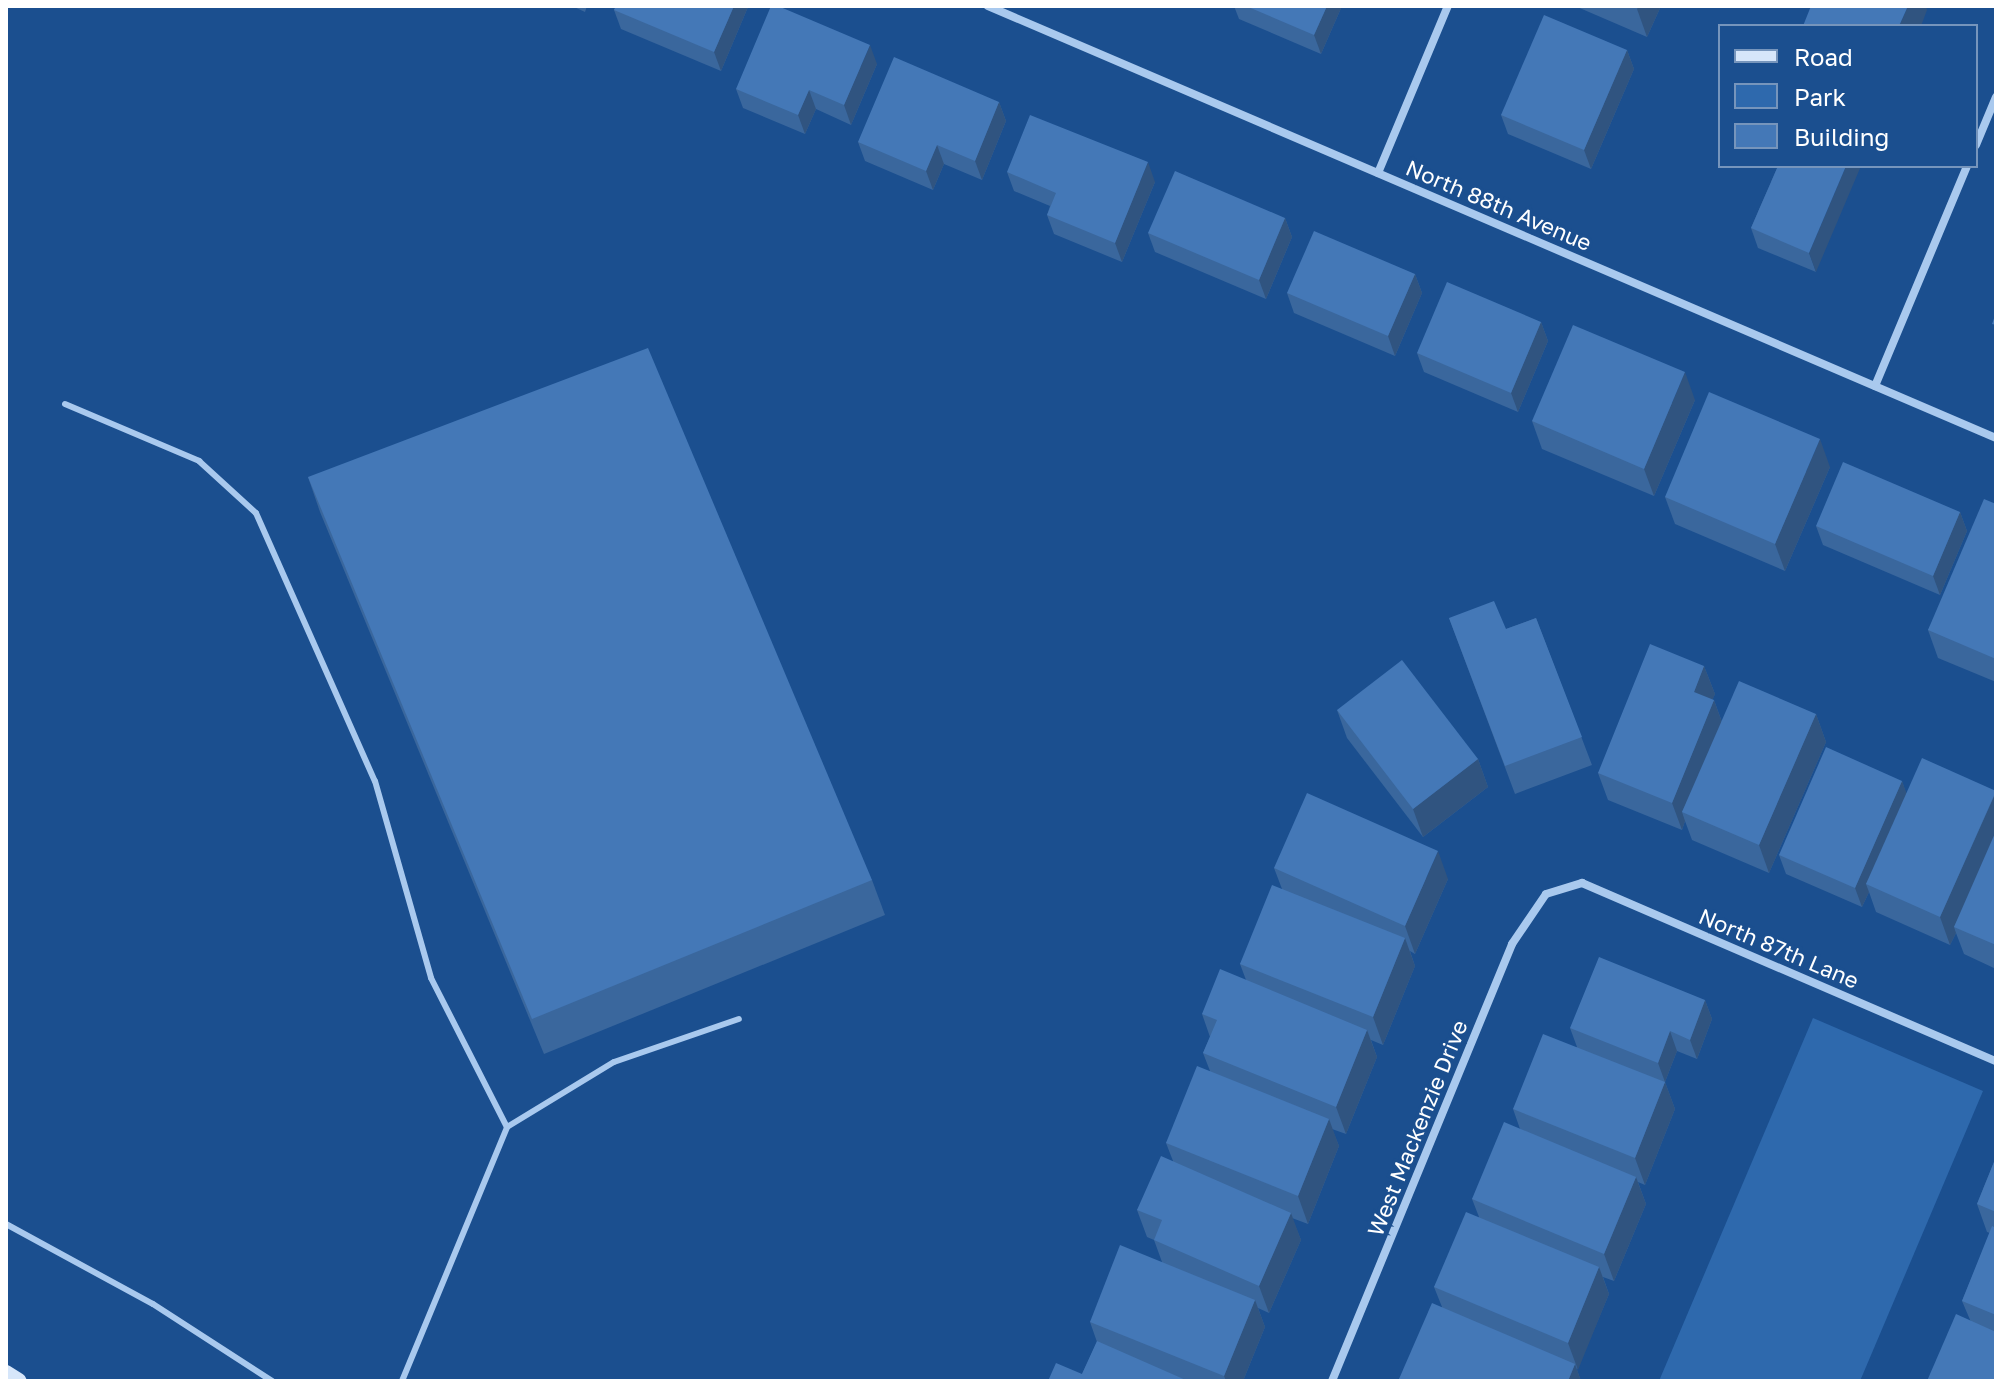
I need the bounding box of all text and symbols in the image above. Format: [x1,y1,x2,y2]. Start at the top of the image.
legend [1718,24,1978,168]
text: Road [1794,42,1853,71]
text: Park [1794,82,1846,111]
text: Building [1794,122,1889,151]
street label: North 88th Avenue [1402,154,1596,256]
street label: North 87th Lane [1695,902,1863,994]
street label: West Mackenzie Drive [1362,1016,1472,1240]

